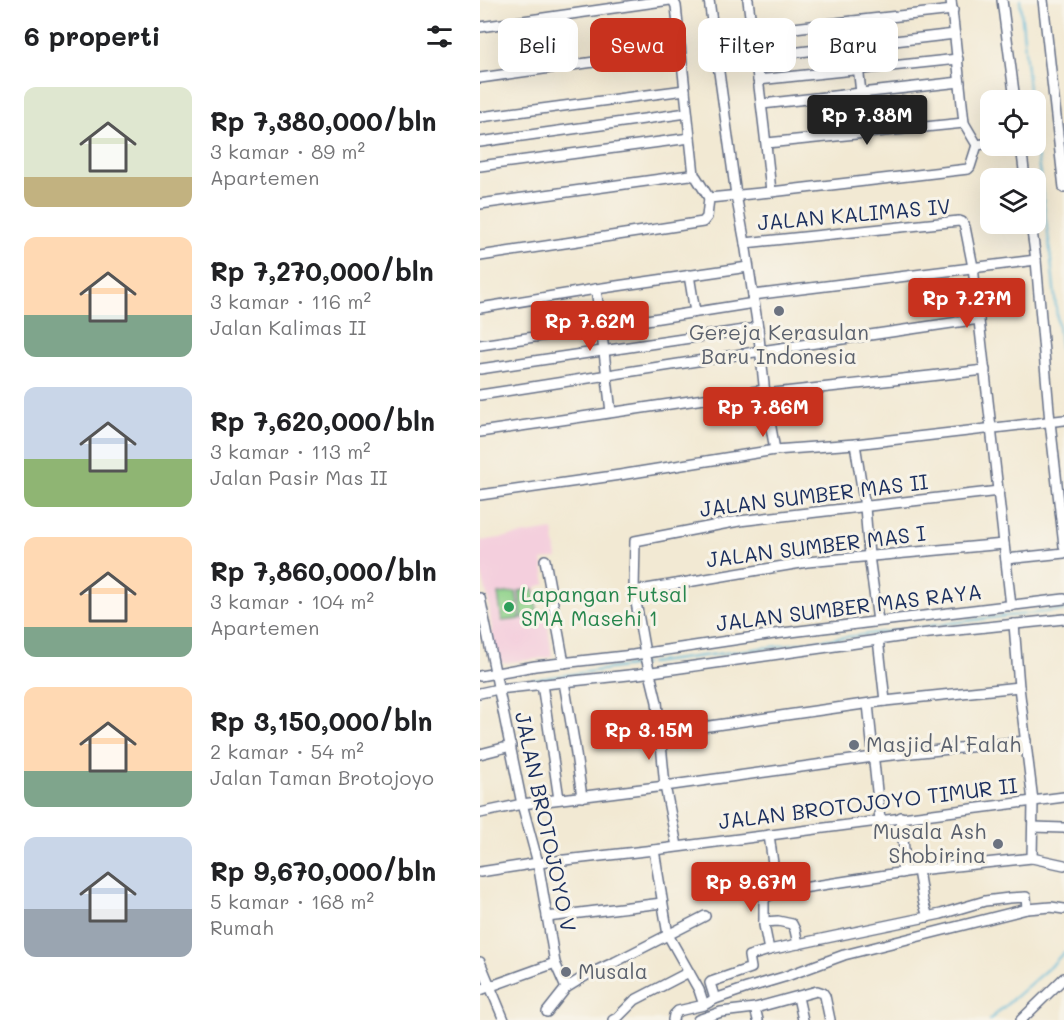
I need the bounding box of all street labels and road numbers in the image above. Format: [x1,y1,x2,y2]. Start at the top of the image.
street label: JALAN KALIMAS IV [756,192,952,235]
street label: JALAN SUMBER MAS II [698,467,930,522]
street label: JALAN SUMBER MAS I [705,519,927,572]
street label: JALAN SUMBER MAS RAYA [714,577,983,636]
street label: JALAN BROTOJOYO V [510,709,583,934]
street label: JALAN BROTOJOYO TIMUR II [717,771,1019,834]

